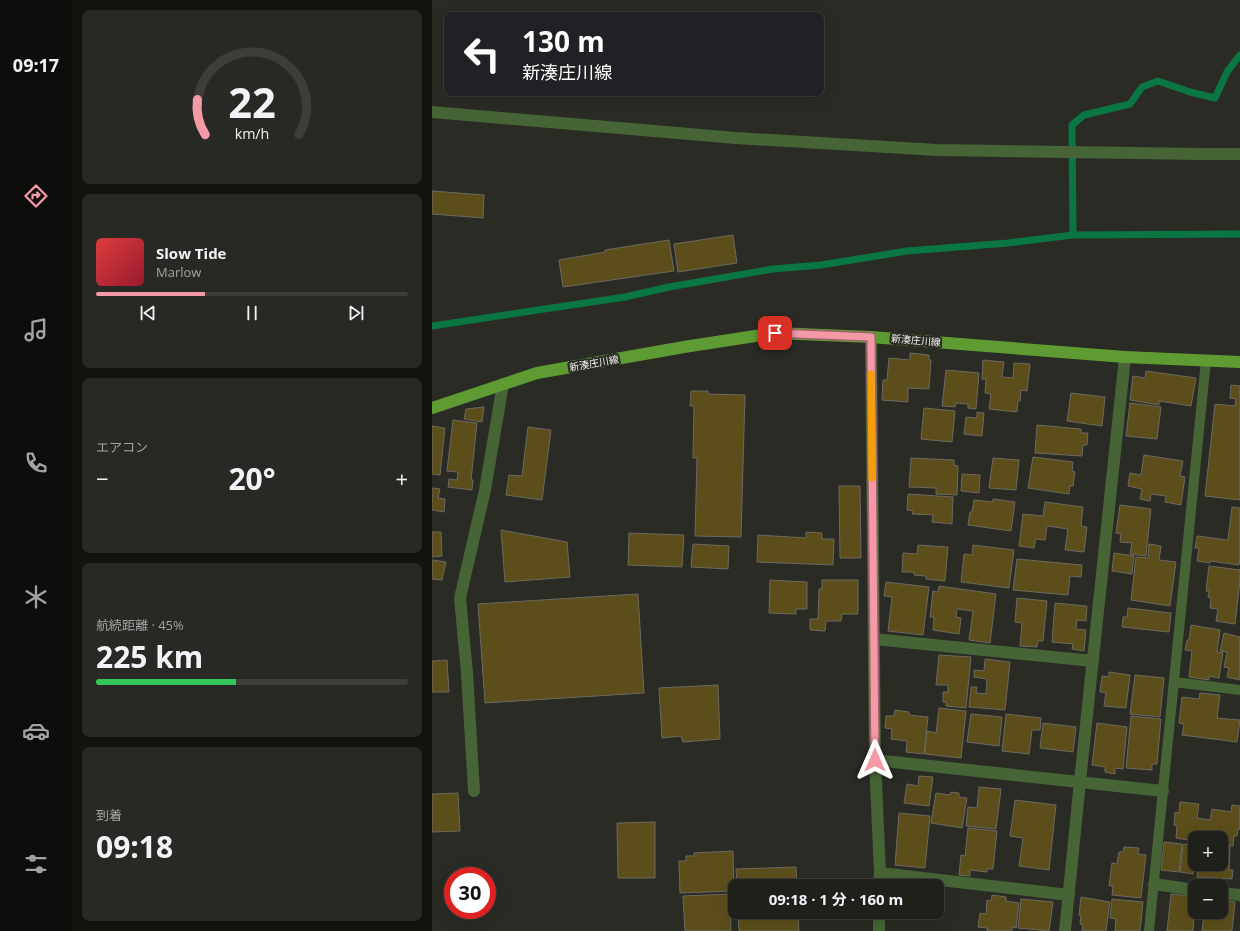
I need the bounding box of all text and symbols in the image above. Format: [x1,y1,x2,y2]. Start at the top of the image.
text: 130 m [522,22,605,60]
icon: left [456,28,508,80]
text: 09:17 [13,53,59,77]
text: 新湊庄川線 [522,60,612,84]
text: 22 [228,74,276,130]
text: km/h [235,124,269,143]
icon: directions [22,182,50,210]
text: Slow Tide [156,243,226,263]
text: Marlow [156,263,201,281]
icon: previous [137,302,159,324]
icon: pause [241,302,263,324]
icon: next [345,302,367,324]
icon: music [22,316,50,344]
pin [758,316,792,350]
icon: arrive [764,322,786,344]
street label: 新湊庄川線 [890,331,942,349]
street label: 新湊庄川線 [568,352,620,374]
text: エアコン [96,438,148,456]
icon: phone [22,449,50,477]
text: 20° [228,458,276,499]
text: − [96,463,109,493]
text: + [395,463,408,493]
icon: climate [22,583,50,611]
text: 航続距離 · 45% [96,616,184,634]
text: 225 km [96,636,203,677]
icon: car [22,717,50,745]
position arrow [854,739,896,781]
text: 到着 [96,806,122,824]
text: 09:18 [96,826,173,867]
map controls [1188,831,1228,919]
button: + [1188,831,1228,871]
icon: filters [22,850,50,878]
speed limit sign: 30 [444,867,496,919]
button: − [1188,879,1228,919]
text: 09:18 · 1 分 · 160 m [769,889,903,909]

